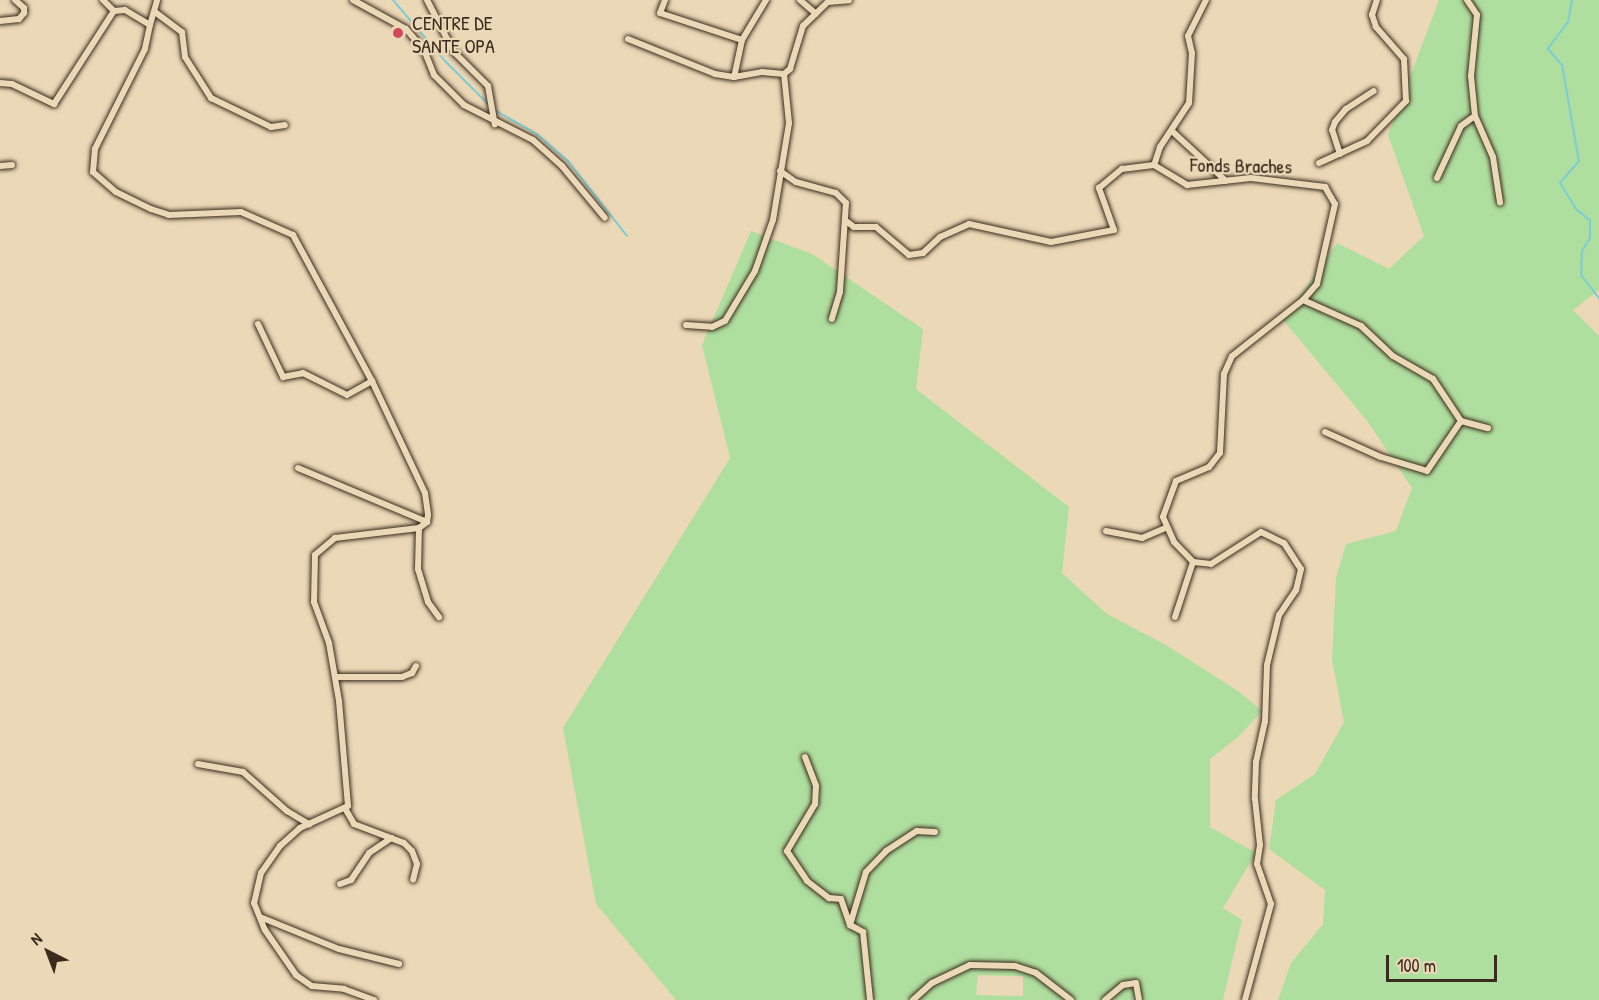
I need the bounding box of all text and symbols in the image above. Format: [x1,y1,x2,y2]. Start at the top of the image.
place label: CENTRE DE SANTE OPA [412,10,495,57]
marker: CENTRE DE SANTE OPA [389,24,407,42]
street label: Fonds Braches [1190,152,1292,178]
north arrow [18,922,78,982]
text: N [25,928,46,950]
scale bar [1389,943,1500,981]
text: 100 m [1397,953,1436,978]

